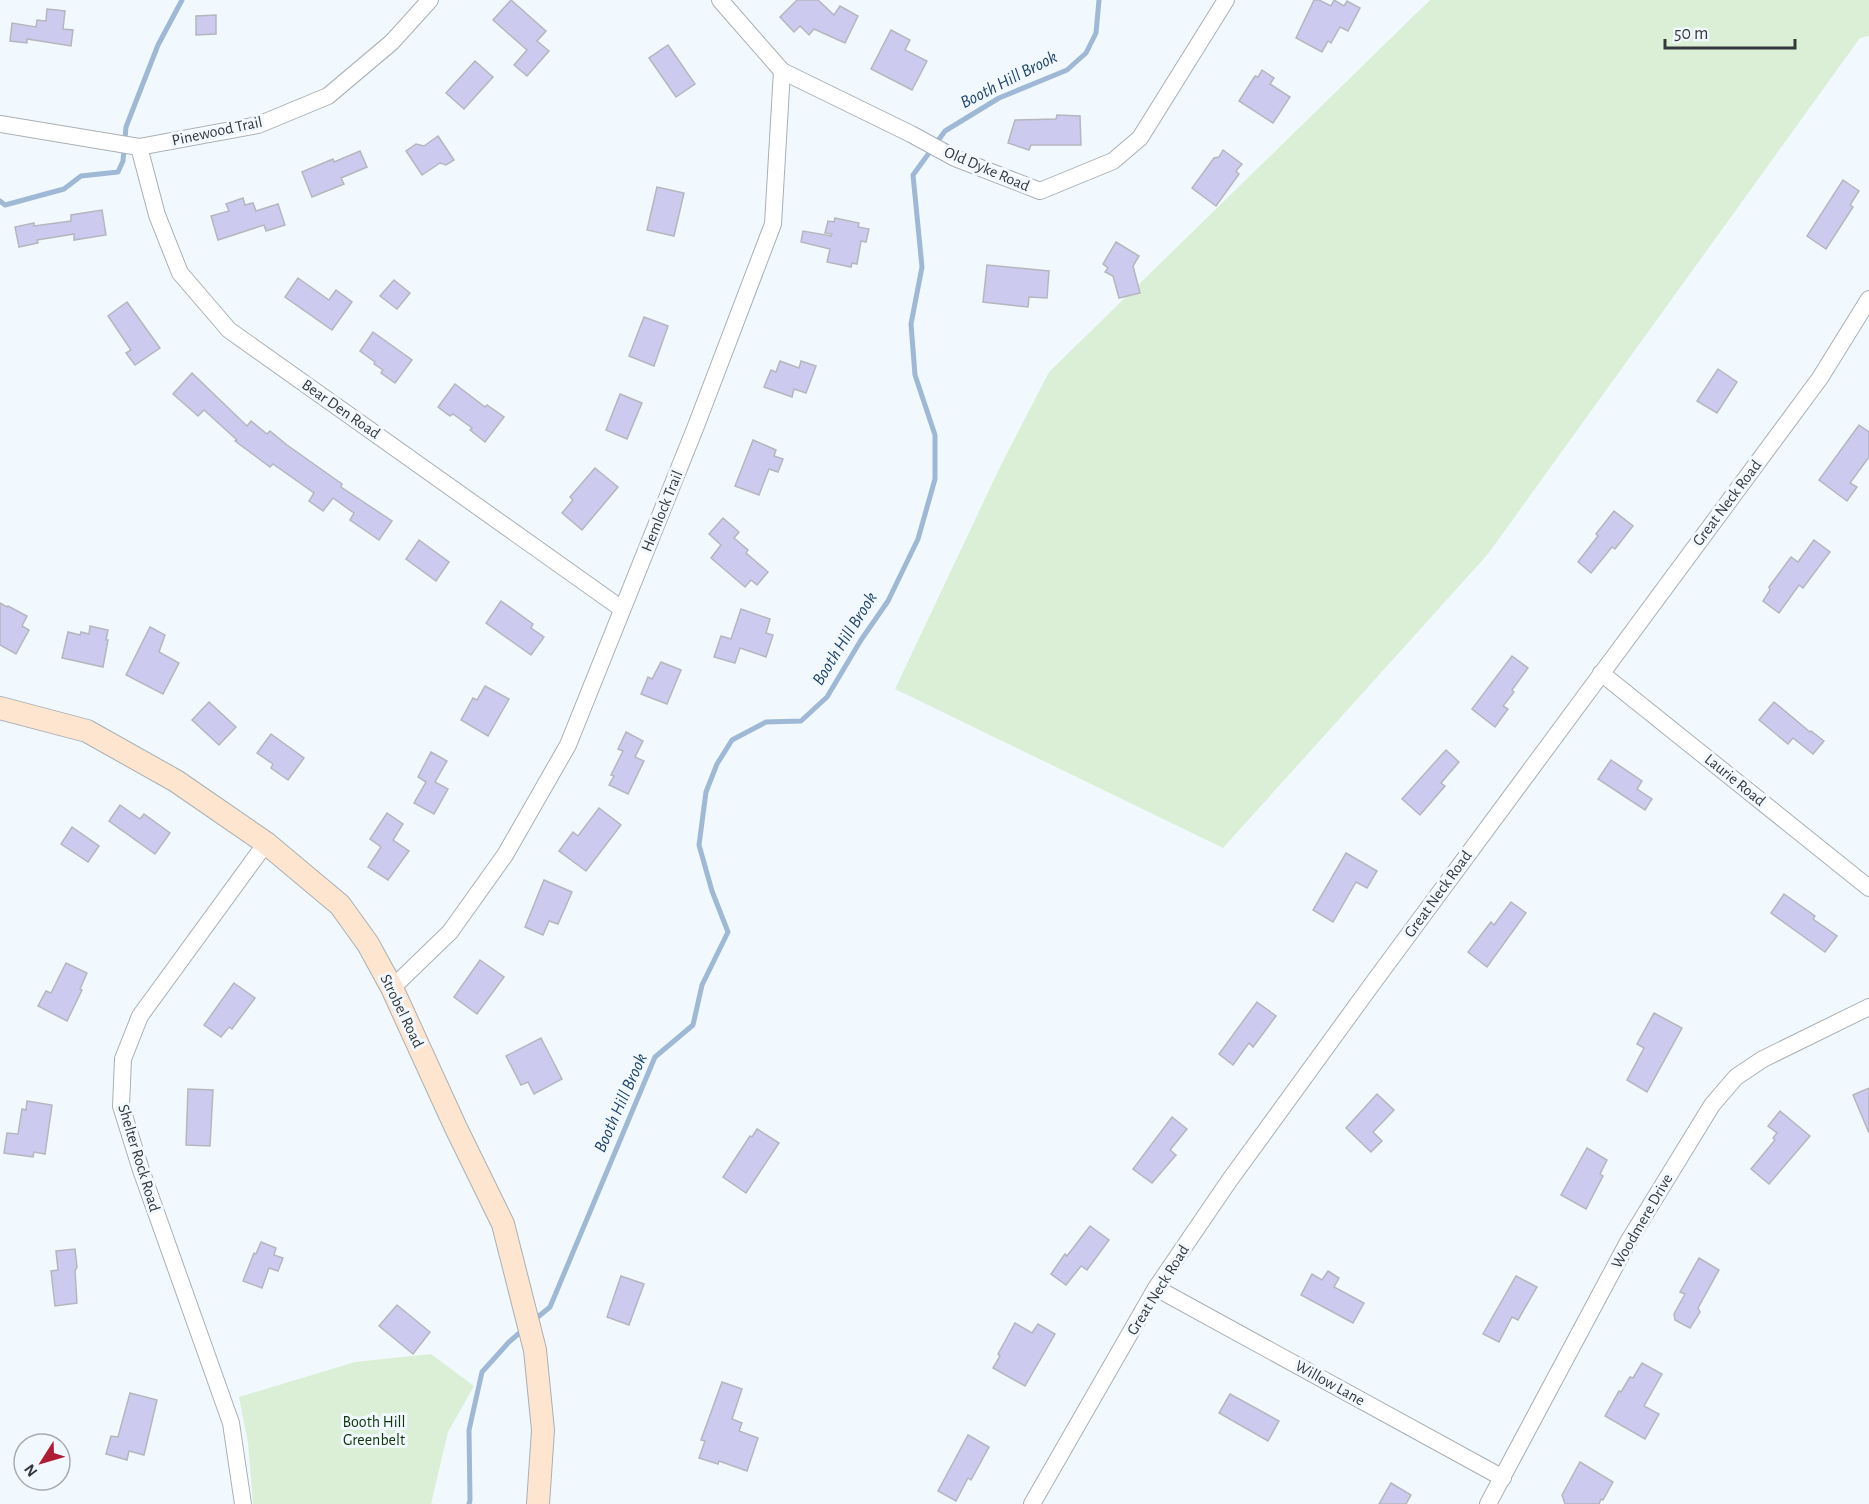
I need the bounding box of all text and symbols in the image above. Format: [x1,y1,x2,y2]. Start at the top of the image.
scale bar [1665,12,1796,50]
text: 50 m [1674,25,1708,43]
water label: Booth Hill Brook [958,48,1060,112]
street label: Pinewood Trail [170,114,264,148]
street label: Old Dyke Road [942,144,1032,195]
street label: Bear Den Road [299,376,383,442]
street label: Great Neck Road [1690,457,1764,549]
street label: Hemlock Trail [639,468,685,554]
water label: Booth Hill Brook [809,589,881,689]
street label: Laurie Road [1702,751,1768,809]
street label: Great Neck Road [1401,848,1475,940]
street label: Strobel Road [377,972,427,1050]
water label: Booth Hill Brook [591,1051,651,1155]
street label: Shelter Rock Road [115,1102,163,1214]
street label: Woodmere Drive [1609,1171,1675,1271]
street label: Great Neck Road [1124,1242,1192,1338]
street label: Willow Lane [1293,1357,1367,1409]
park label: Booth Hill Greenbelt [343,1414,405,1448]
north arrow [12,1432,72,1492]
text: N [21,1461,41,1480]

